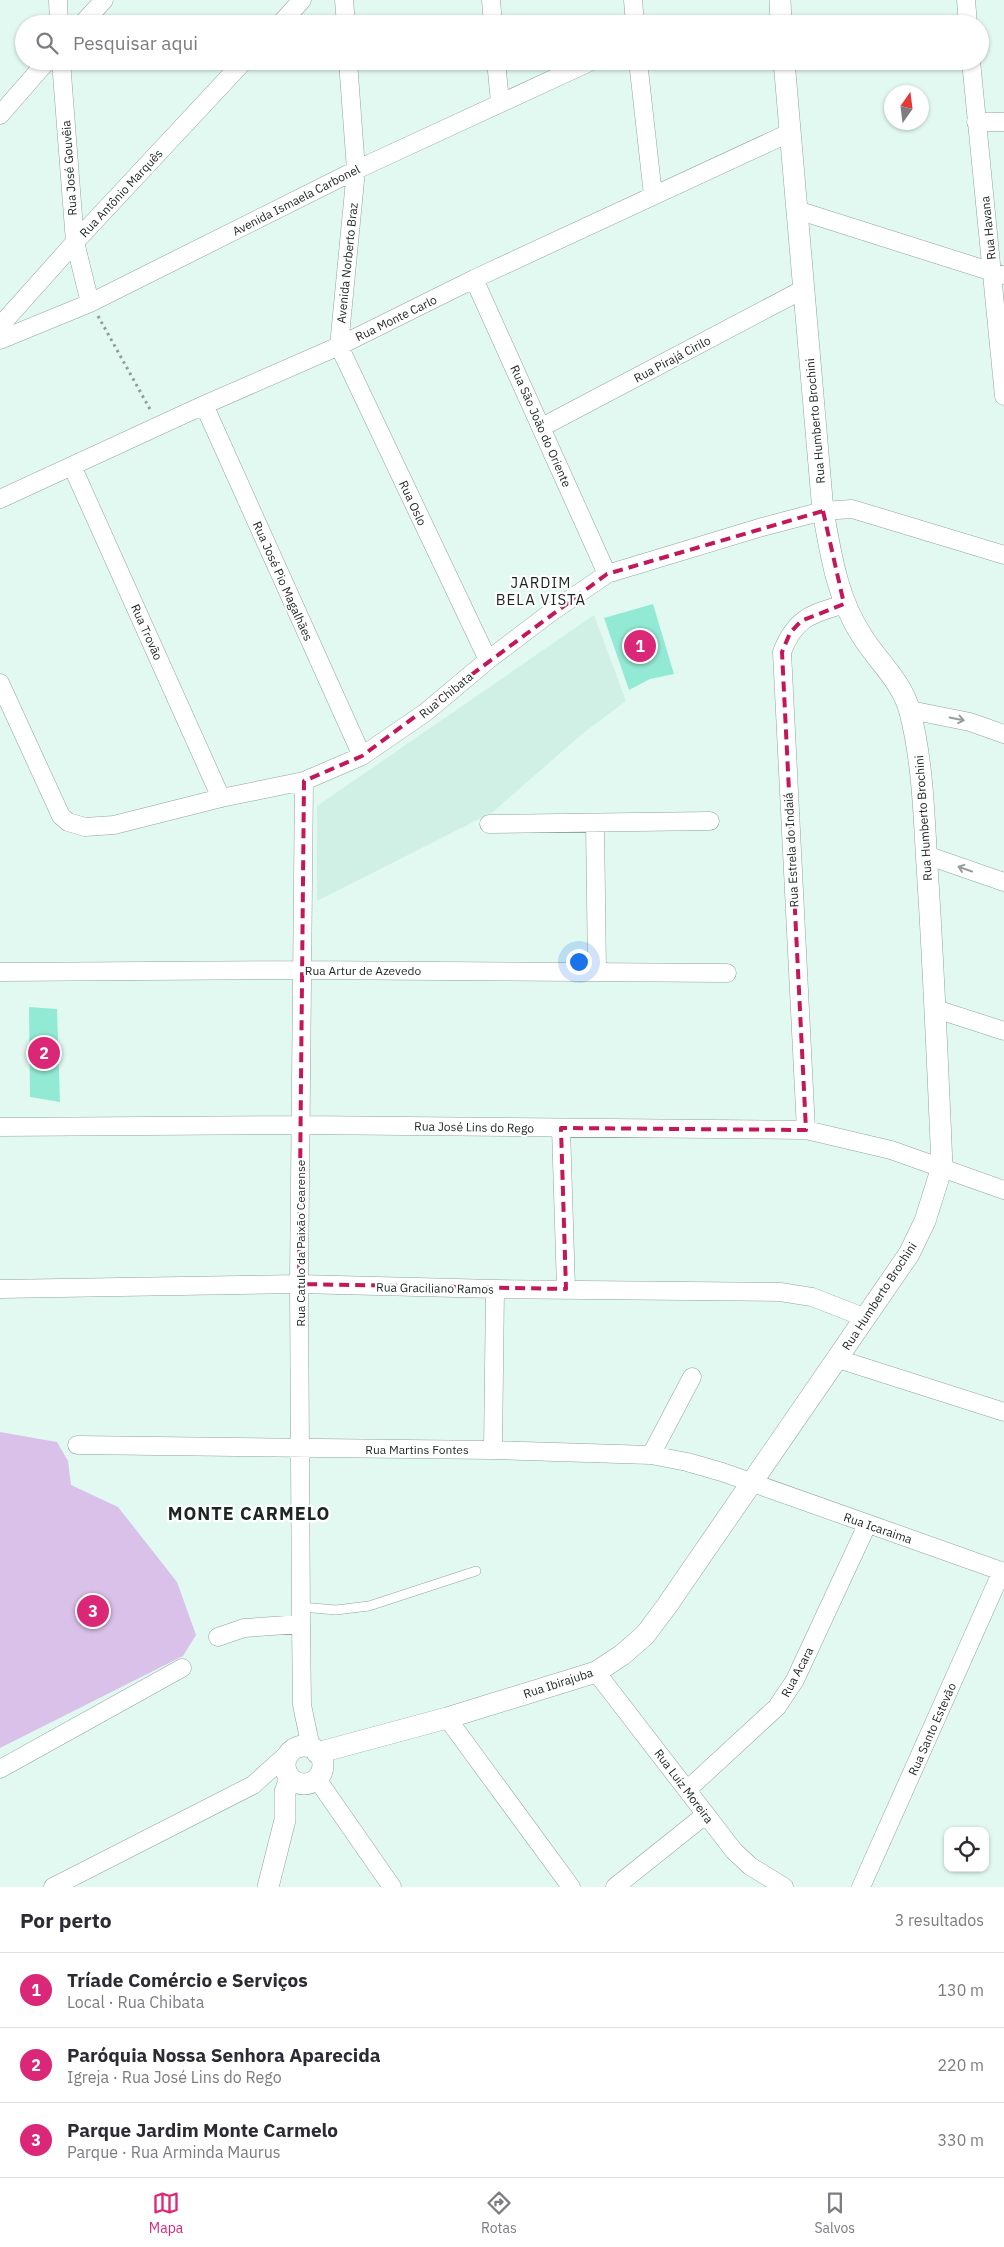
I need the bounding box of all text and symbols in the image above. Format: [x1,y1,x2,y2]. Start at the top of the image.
search box [15,15,989,70]
icon: search [33,29,61,57]
text: Pesquisar aqui [73,31,198,55]
north arrow [884,85,929,130]
street label: Rua José Gouvêia [58,119,80,216]
street label: Rua Antônio Marquês [76,146,166,240]
street label: Avenida Ismaela Carbonel [230,161,362,239]
street label: Rua Havana [977,195,999,261]
street label: Avenida Norberto Braz [333,201,361,324]
street label: Rua Monte Carlo [353,292,439,344]
street label: Rua Pirajá Cirilo [631,332,713,386]
street label: Rua Humberto Brochini [802,358,828,484]
street label: Rua São João do Oriente [507,363,575,490]
street label: Rua Oslo [396,478,430,528]
street label: Rua José Pio Magalhães [250,519,316,643]
district label: JARDIM BELA VISTA [496,573,586,609]
street label: Rua Trovão [128,602,166,663]
pin: 1 [624,627,656,665]
street label: Rua Chibata [416,668,476,721]
one-way arrow [949,715,965,725]
street label: Rua Humberto Brochini [911,755,935,881]
street label: Rua Estrela do Indaiá [780,792,802,908]
one-way arrow [957,863,973,873]
your location [566,949,592,975]
street label: Rua Artur de Azevedo [305,963,421,978]
pin: 2 [28,1034,60,1072]
street label: Rua José Lins do Rego [414,1118,534,1136]
street label: Rua Catulo da Paixão Cearense [293,1159,308,1326]
street label: Rua Humberto Brochini [838,1239,920,1353]
street label: Rua Graciliano Ramos [376,1279,494,1297]
street label: Rua Martins Fontes [365,1442,469,1457]
district label: MONTE CARMELO [168,1502,330,1525]
street label: Rua Icaraima [842,1509,915,1547]
pin: 3 [77,1592,109,1630]
street label: Rua Acara [778,1644,817,1700]
street label: Rua Ibirajuba [521,1664,595,1701]
street label: Rua Santo Estevão [905,1680,959,1778]
street label: Rua Luiz Moreira [651,1746,717,1827]
map controls [944,1827,989,1872]
button: locate [944,1827,989,1872]
text: Por perto [20,1906,112,1934]
text: 3 resultados [895,1910,984,1930]
text: Tríade Comércio e Serviços [67,1968,308,1992]
text: 1 [31,1980,41,2000]
text: 130 m [937,1980,984,2000]
text: Local · Rua Chibata [67,1992,204,2012]
text: Paróquia Nossa Senhora Aparecida [67,2043,381,2067]
text: 2 [31,2055,41,2075]
text: 220 m [937,2055,984,2075]
text: Igreja · Rua José Lins do Rego [67,2067,282,2087]
text: Parque Jardim Monte Carmelo [67,2118,338,2142]
text: 3 [31,2130,41,2150]
text: 330 m [937,2130,984,2150]
text: Parque · Rua Arminda Maurus [67,2142,281,2162]
tab: Mapa [149,2189,183,2237]
tab: Rotas [481,2189,517,2237]
tab: Salvos [814,2189,855,2237]

